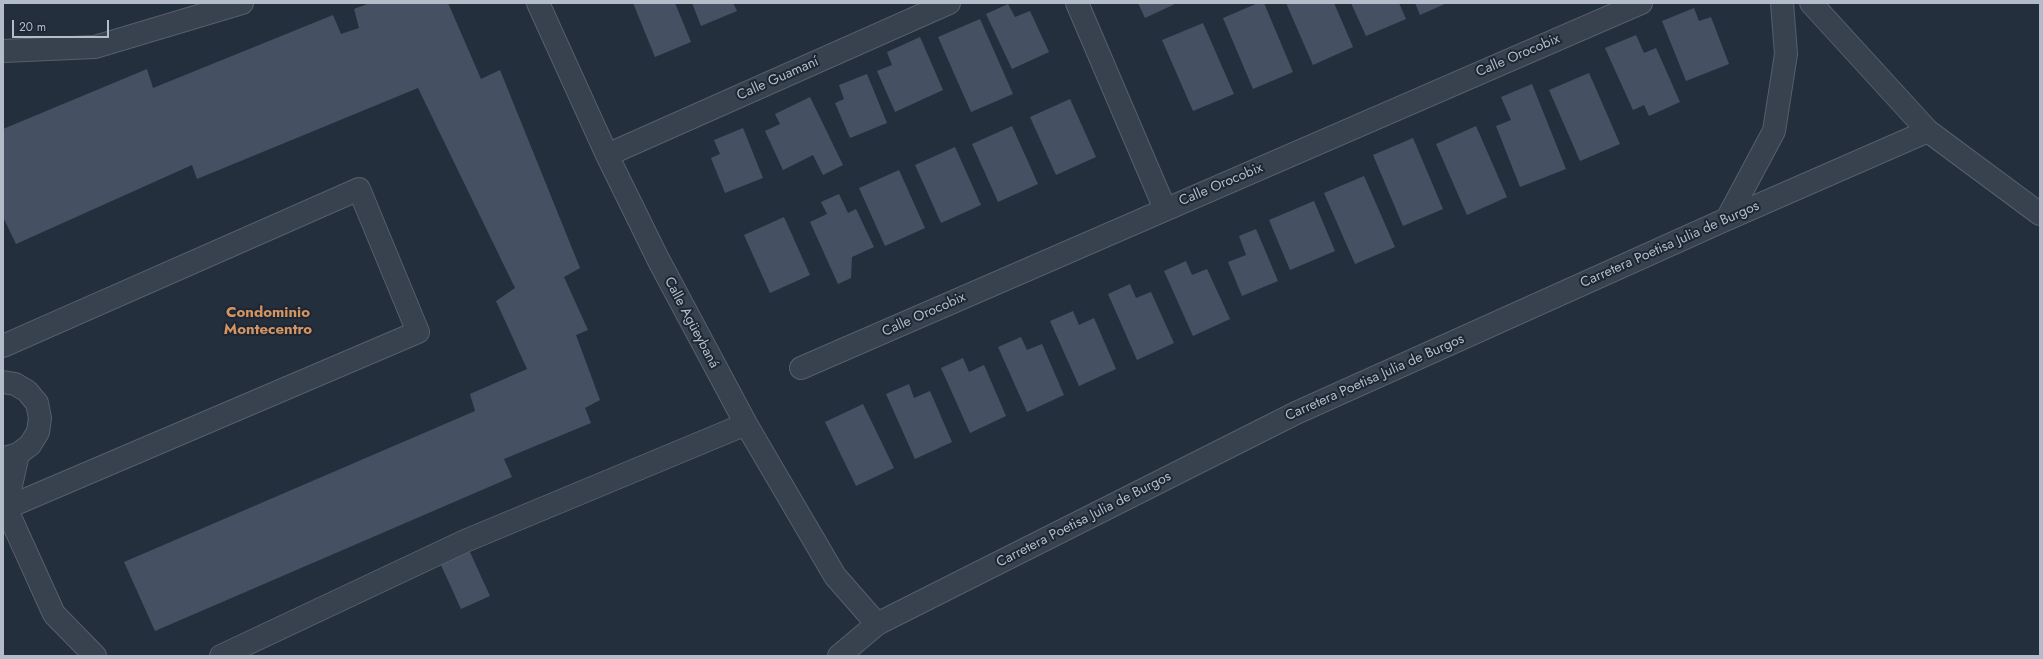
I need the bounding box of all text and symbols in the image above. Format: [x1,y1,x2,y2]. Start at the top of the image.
scale bar [14,12,111,38]
text: 20 m [19,18,46,36]
street label: Calle Orocobix [1474,31,1562,81]
street label: Calle Guamaní [735,53,821,105]
street label: Calle Orocobix [1177,160,1265,210]
street label: Carretera Poetisa Julia de Burgos [1578,198,1762,292]
street label: Calle Agüeybaná [660,275,722,371]
street label: Calle Orocobix [880,289,968,341]
district label: Condominio Montecentro [224,304,312,339]
street label: Carretera Poetisa Julia de Burgos [1283,331,1467,425]
street label: Carretera Poetisa Julia de Burgos [994,469,1174,571]

